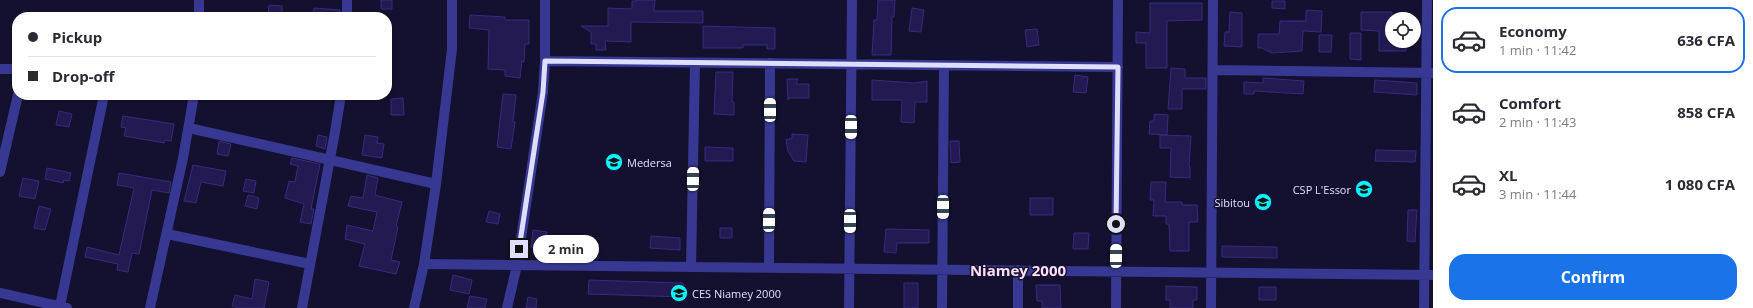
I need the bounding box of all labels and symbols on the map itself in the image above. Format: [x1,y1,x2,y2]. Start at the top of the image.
car [764,98,776,122]
car [845,115,857,139]
school or university icon: Medersa [604,152,624,172]
place label: Medersa [627,155,672,170]
car [687,167,699,191]
school or university icon: CSP L'Essor [1354,179,1374,199]
place label: CSP L'Essor [1293,182,1351,197]
school or university icon: Sibitou [1253,192,1273,212]
car [937,195,949,219]
place label: Sibitou [1214,195,1250,210]
car [763,208,775,232]
car [844,209,856,233]
route start [1107,215,1125,233]
callout: 2 min [533,235,599,263]
route end [510,240,528,258]
car [1110,244,1122,268]
district label: Niamey 2000 [970,260,1066,280]
school or university icon: CES Niamey 2000 [669,283,689,303]
place label: CES Niamey 2000 [692,286,781,301]

